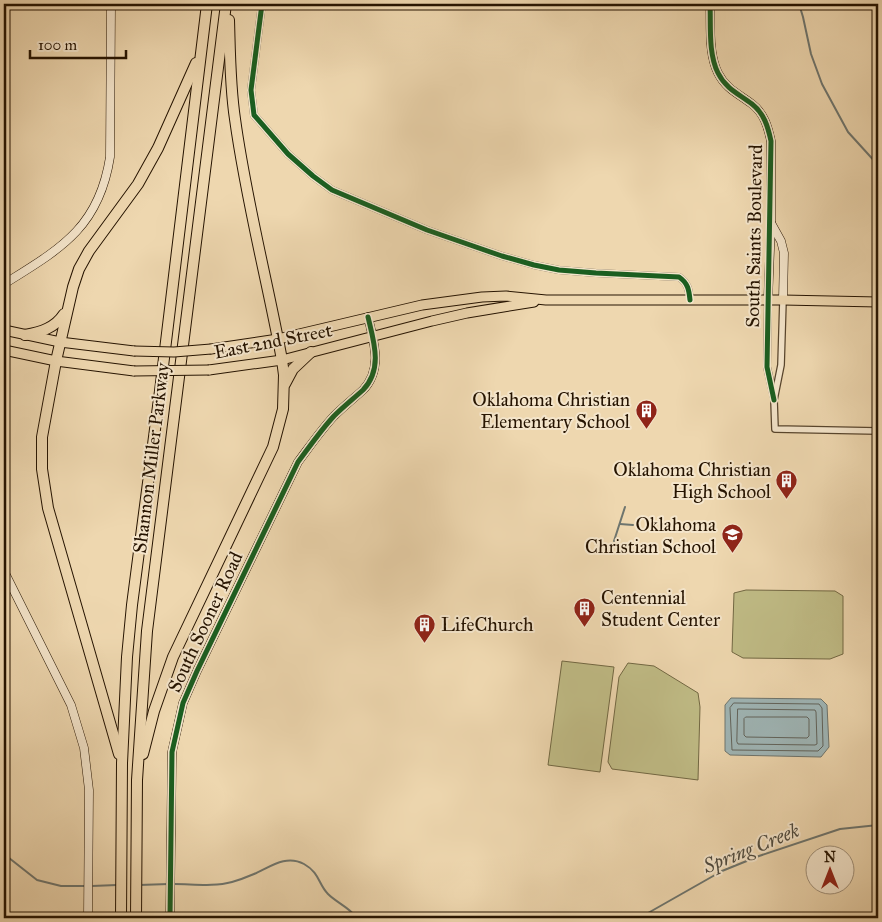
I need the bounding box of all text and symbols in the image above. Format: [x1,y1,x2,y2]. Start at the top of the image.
scale bar [30,28,126,60]
text: 100 m [38,36,78,54]
street label: South Saints Boulevard [741,144,767,328]
street label: East 2nd Street [212,318,334,364]
street label: Shannon Miller Parkway [128,360,174,555]
place label: Oklahoma Christian Elementary School [472,388,631,433]
building icon: Oklahoma Christian Elementary School [634,398,658,429]
place label: Oklahoma Christian High School [613,458,772,504]
building icon: Oklahoma Christian High School [775,468,799,499]
place label: Oklahoma Christian School [585,513,717,558]
school or university icon: Oklahoma Christian School [720,523,744,554]
street label: South Sooner Road [162,548,248,696]
place label: Centennial Student Center [601,586,721,631]
building icon: Centennial Student Center [573,596,597,627]
building icon: LifeChurch [413,612,437,643]
place label: LifeChurch [441,613,534,636]
water label: Spring Creek [698,818,803,879]
north arrow [804,844,854,894]
text: N [824,849,836,866]

